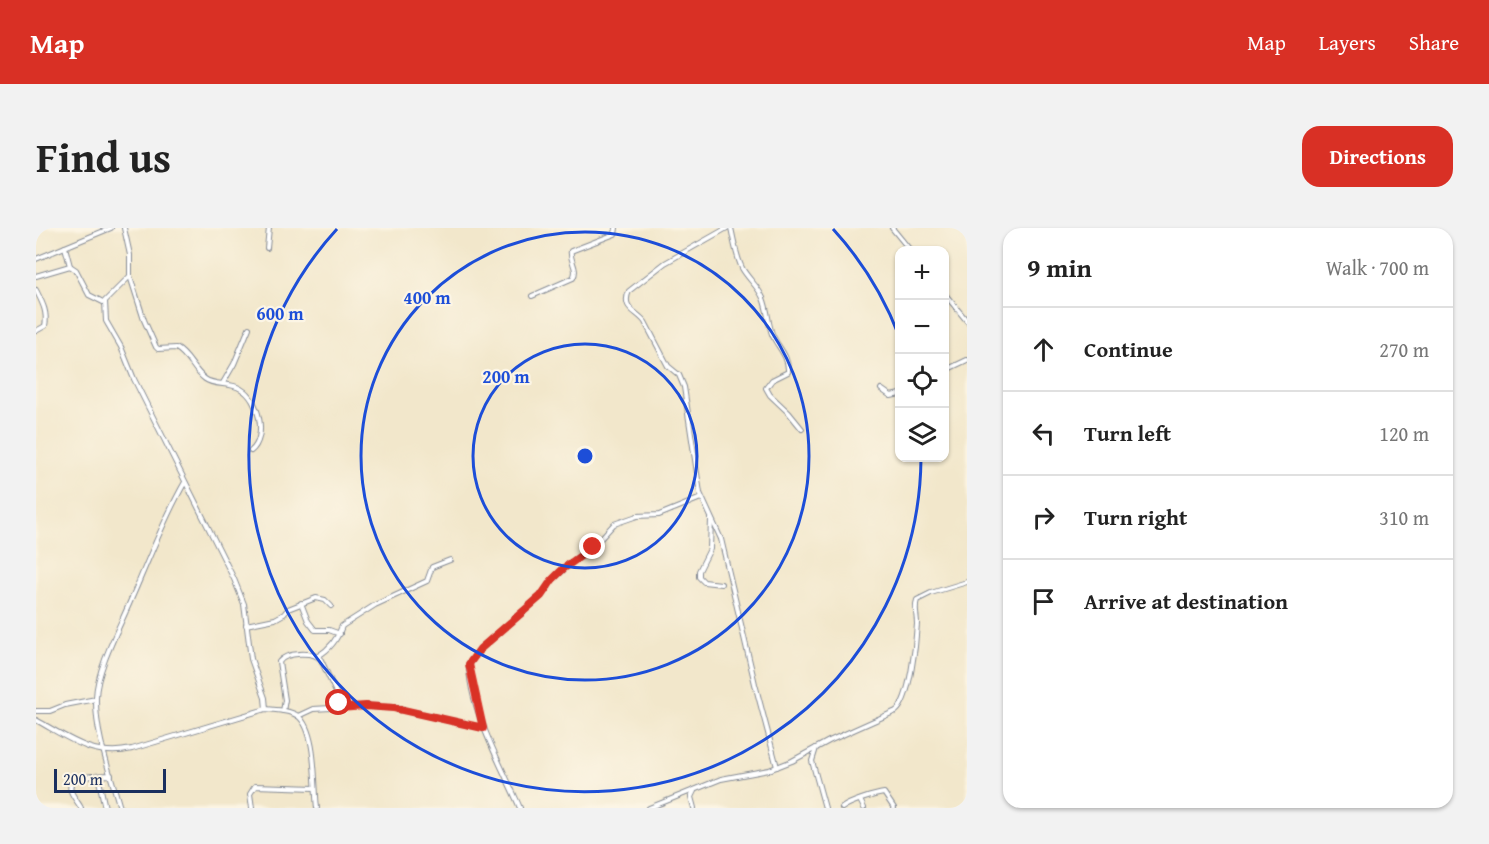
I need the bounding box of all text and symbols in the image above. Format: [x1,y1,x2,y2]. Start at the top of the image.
text: Map [30,22,84,63]
text: Map [1247,27,1286,58]
text: Layers [1319,27,1376,58]
text: Share [1409,27,1459,58]
text: Find us [36,126,171,187]
button: Directions [1302,126,1453,187]
map controls [895,246,949,462]
button: + [895,246,949,300]
text: 9 min [1027,248,1092,287]
text: Walk · 700 m [1326,253,1429,282]
text: 400 m [403,284,451,311]
text: 600 m [256,300,304,327]
button: − [895,300,949,354]
icon: ahead [1027,333,1060,366]
text: Continue [1084,333,1173,365]
text: 270 m [1379,335,1429,364]
button: locate [895,354,949,408]
text: 200 m [482,363,530,390]
button: layers [895,408,949,462]
icon: left [1027,417,1060,450]
text: Turn left [1084,417,1171,449]
text: 120 m [1379,419,1429,448]
centre of rings [575,446,595,466]
icon: right [1027,501,1060,534]
text: Turn right [1084,501,1187,533]
text: 310 m [1379,503,1429,532]
route end [579,533,605,559]
icon: arrive [1027,585,1060,618]
text: Arrive at destination [1084,585,1288,617]
route start [325,689,351,715]
scale bar [54,766,166,794]
text: 200 m [63,767,103,791]

